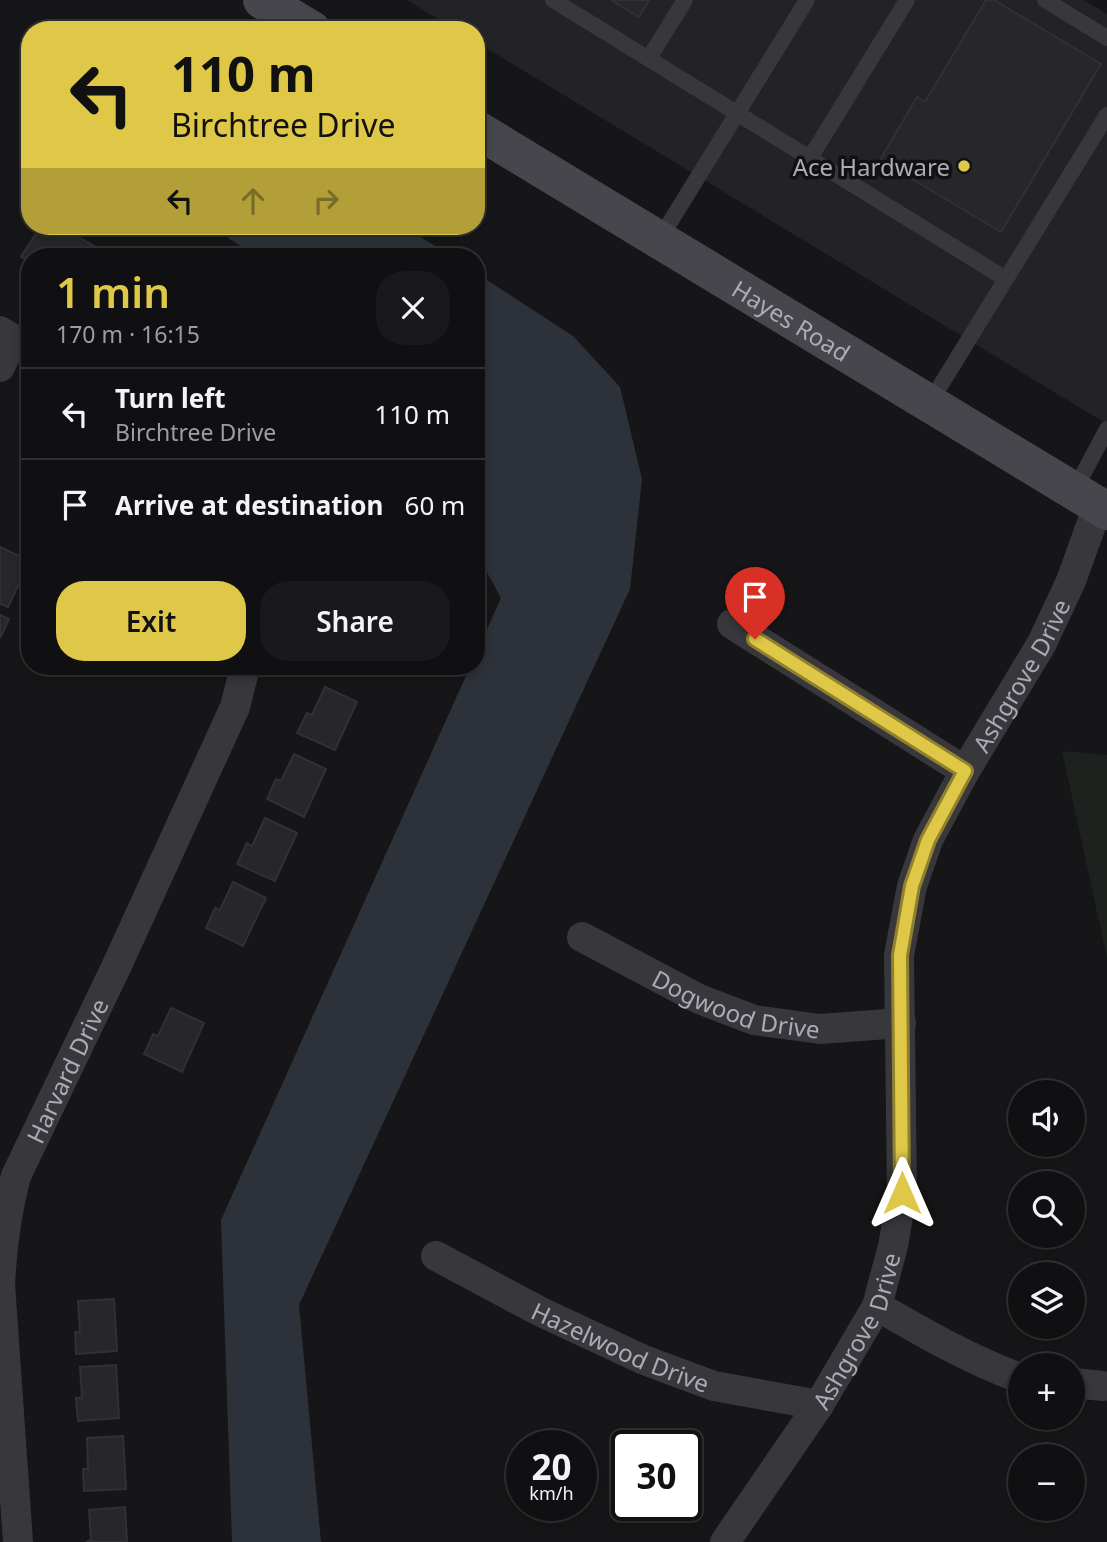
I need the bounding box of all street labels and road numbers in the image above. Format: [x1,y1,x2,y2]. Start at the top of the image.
street label: Hayes Road [726,272,857,369]
street label: Ashgrove Drive [964,593,1077,758]
street label: Dogwood Drive [647,961,822,1045]
street label: Harvard Drive [18,993,115,1148]
street label: Ashgrove Drive [804,1249,907,1415]
street label: Hazelwood Drive [526,1294,714,1399]

